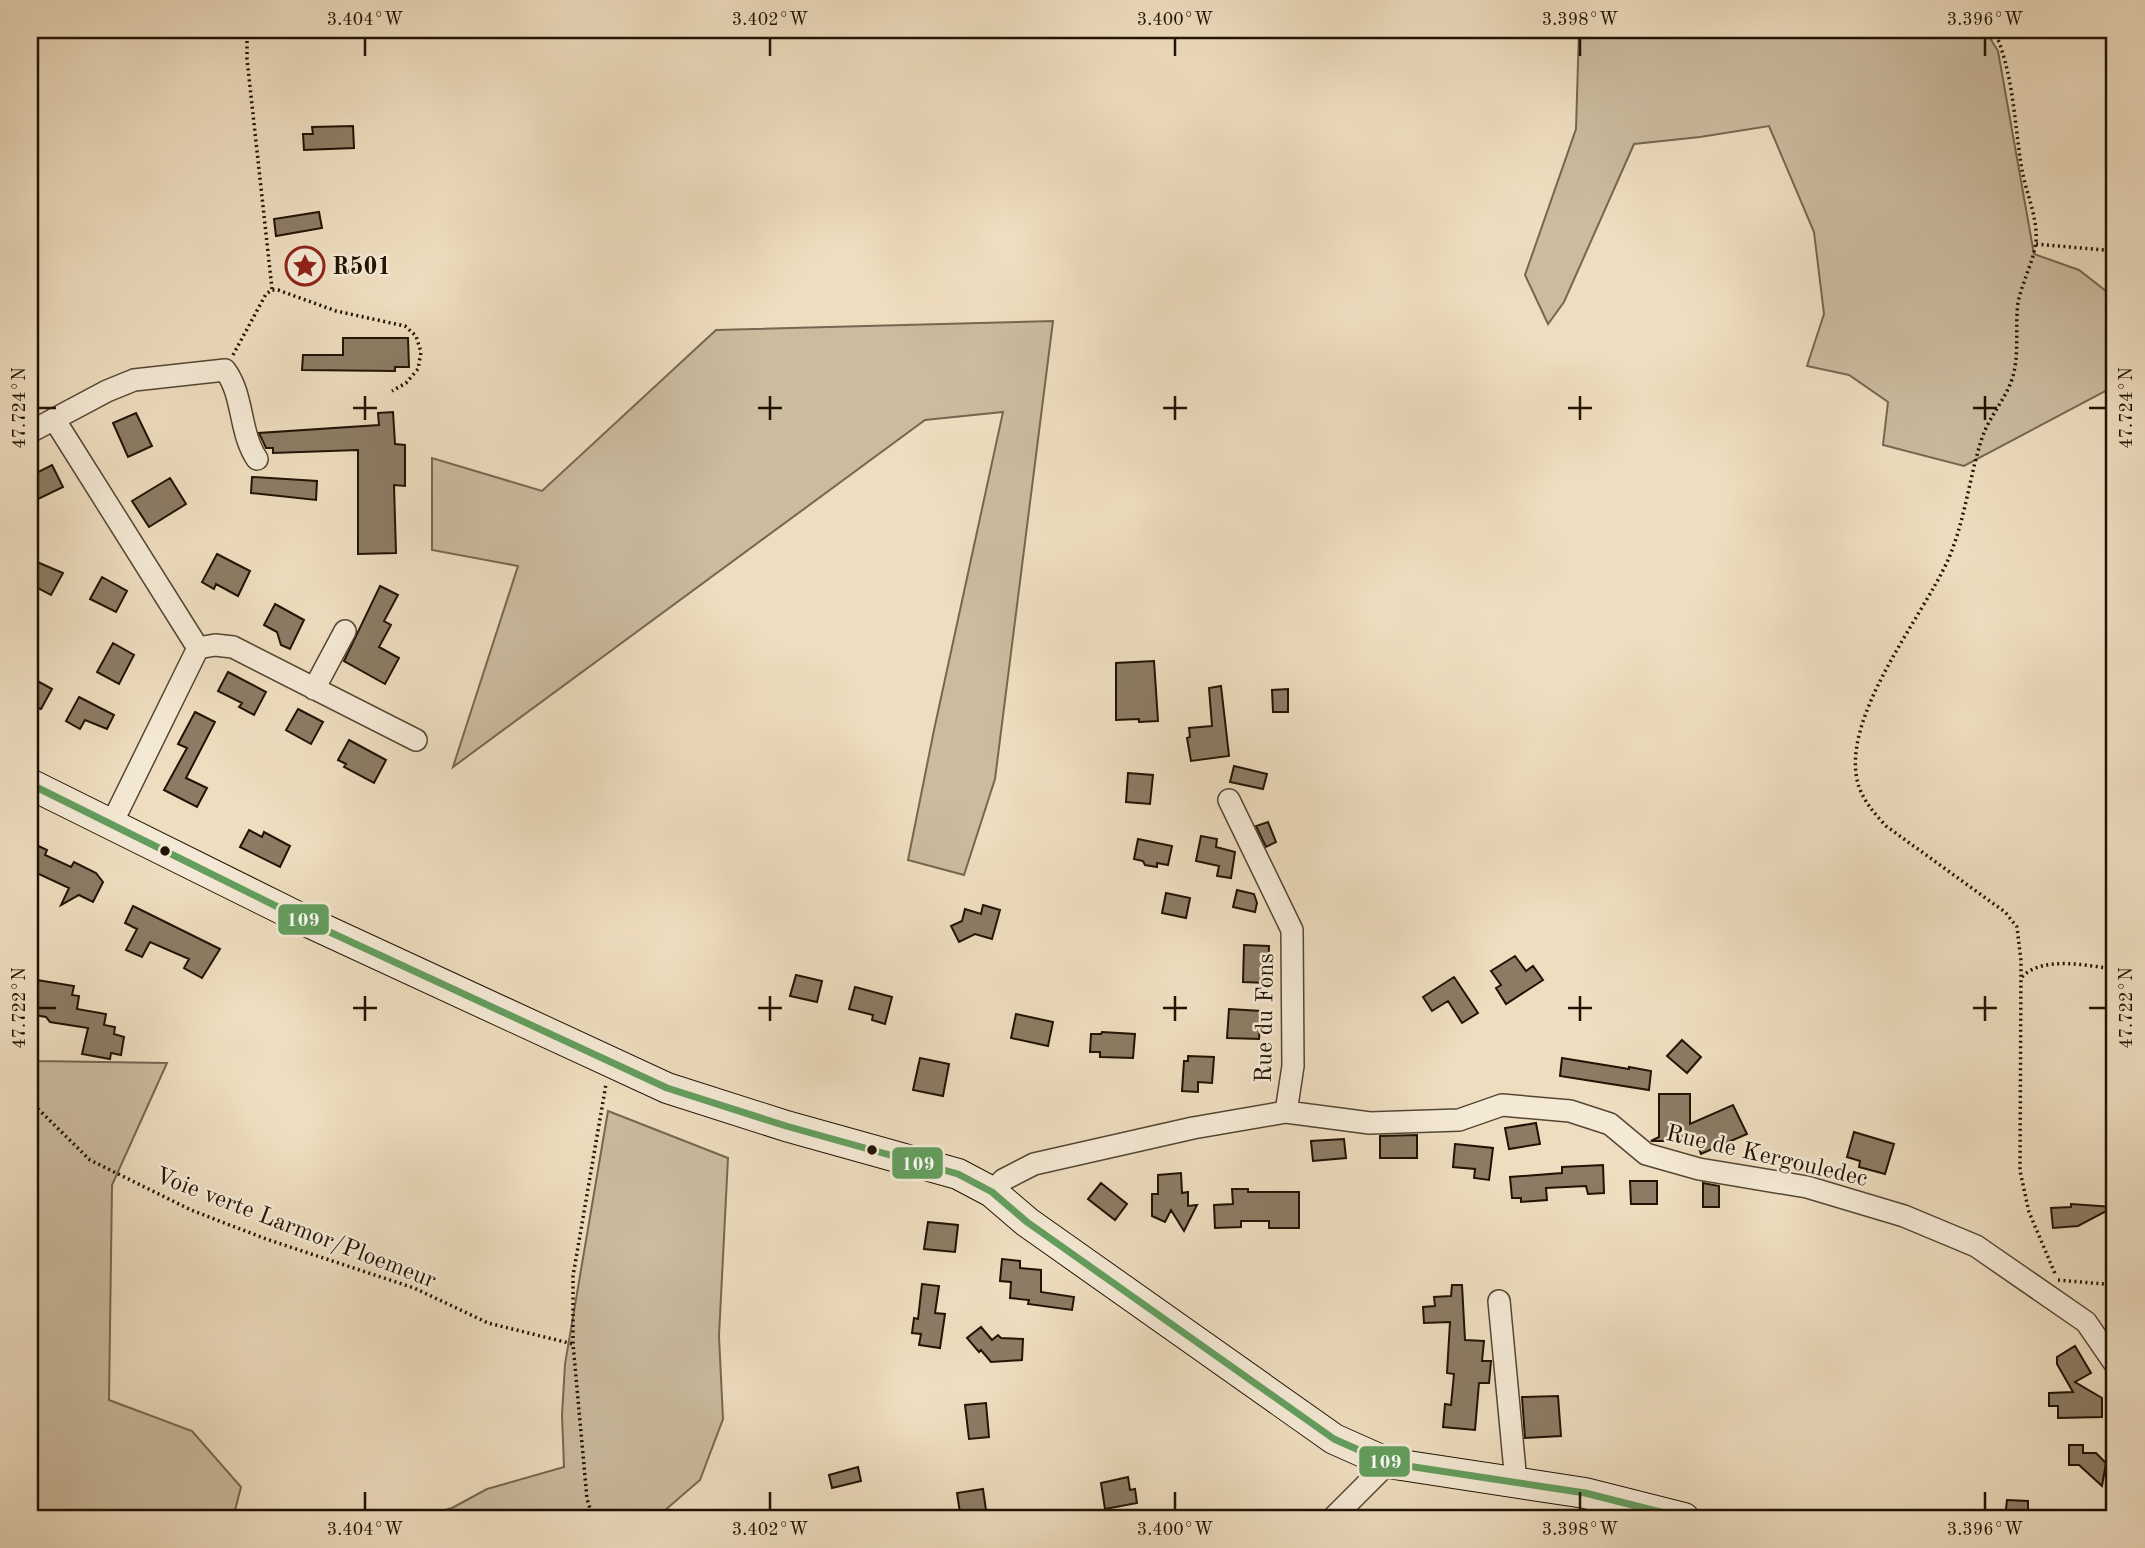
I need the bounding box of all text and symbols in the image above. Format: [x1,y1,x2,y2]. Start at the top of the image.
text: 3.404°W [327,11,403,29]
text: 3.402°W [732,11,808,29]
text: 3.400°W [1137,11,1213,29]
text: 3.398°W [1542,11,1618,29]
text: 3.396°W [1947,11,2023,29]
place icon: R501 [284,245,326,287]
place label: R501 [332,255,391,280]
text: 47.724°N [11,367,29,449]
text: 47.724°N [2118,367,2136,449]
unlabelled marker [158,844,172,858]
line badge: 109 [277,903,330,936]
text: 109 [286,912,320,931]
street label: Rue du Fons [1253,953,1279,1083]
text: 47.722°N [11,967,29,1049]
text: 47.722°N [2118,967,2136,1049]
street label: Rue de Kergouledec [1663,1122,1870,1192]
unlabelled marker [865,1143,879,1157]
line badge: 109 [891,1146,944,1180]
text: 109 [901,1156,935,1175]
street label: Voie verte Larmor/Ploemeur [151,1164,439,1294]
line badge: 109 [1358,1445,1411,1478]
text: 109 [1368,1454,1402,1473]
text: 3.404°W [327,1521,403,1539]
text: 3.402°W [732,1521,808,1539]
text: 3.400°W [1137,1521,1213,1539]
text: 3.398°W [1542,1521,1618,1539]
text: 3.396°W [1947,1521,2023,1539]

